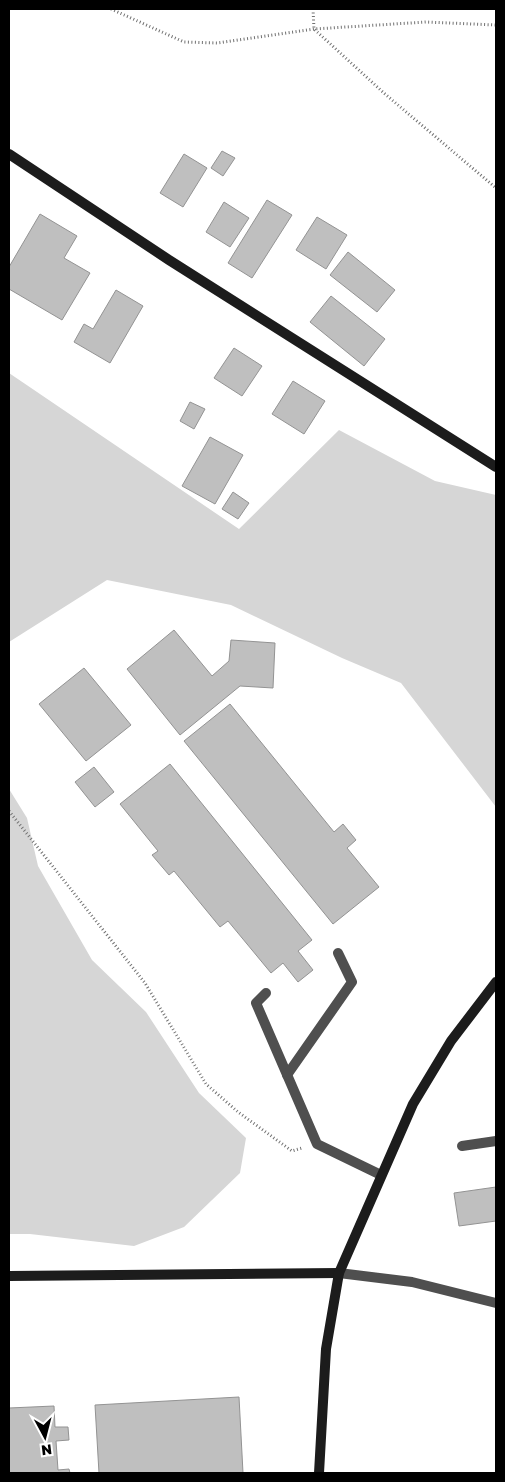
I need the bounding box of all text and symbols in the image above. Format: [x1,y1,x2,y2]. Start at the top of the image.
north arrow [20,1412,70,1462]
text: N [40,1441,53,1459]

